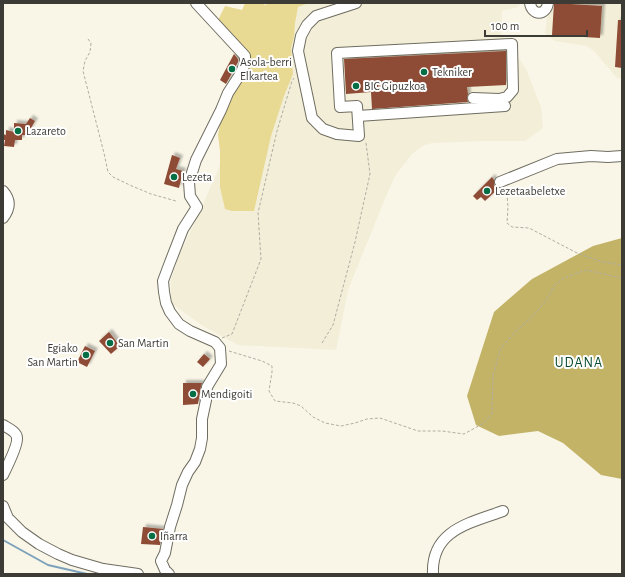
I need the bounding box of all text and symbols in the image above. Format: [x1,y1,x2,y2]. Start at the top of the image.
scale bar [485,12,587,38]
text: 100 m [491,20,519,32]
place label: Asola-berri Elkartea [240,56,292,82]
marker: Asola-berri Elkartea [227,64,237,74]
place label: Tekniker [432,66,472,78]
marker: Tekniker [419,67,429,77]
place label: BIC Gipuzkoa [364,80,426,92]
marker: BIC Gipuzkoa [351,81,361,91]
place label: Lazareto [26,125,66,137]
marker: Lazareto [13,126,23,136]
place label: Lezeta [182,171,212,183]
marker: Lezeta [169,172,179,182]
place label: Lezetaabeletxe [495,185,565,197]
marker: Lezetaabeletxe [482,186,492,196]
place label: San Martin [118,337,169,349]
marker: San Martin [105,338,115,348]
place label: Egiako San Martin [27,342,78,368]
marker: Egiako San Martin [81,350,91,360]
district label: UDANA [555,356,603,370]
place label: Mendigoiti [201,388,252,400]
marker: Mendigoiti [188,389,198,399]
place label: Iñarra [160,530,188,542]
marker: Iñarra [147,531,157,541]

